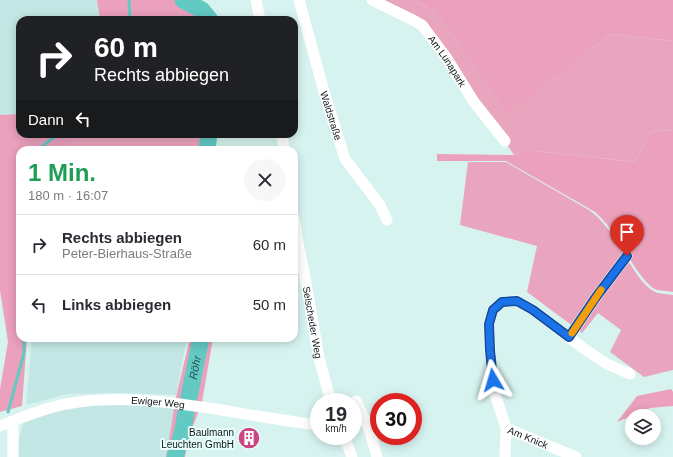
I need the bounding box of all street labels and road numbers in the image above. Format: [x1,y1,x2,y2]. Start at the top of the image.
street label: Am Lunapark [426,33,469,89]
street label: Waldstraße [319,90,344,142]
street label: Selscheder Weg [301,285,324,359]
street label: Ewiger Weg [131,394,185,410]
street label: Am Knick [507,424,551,451]

